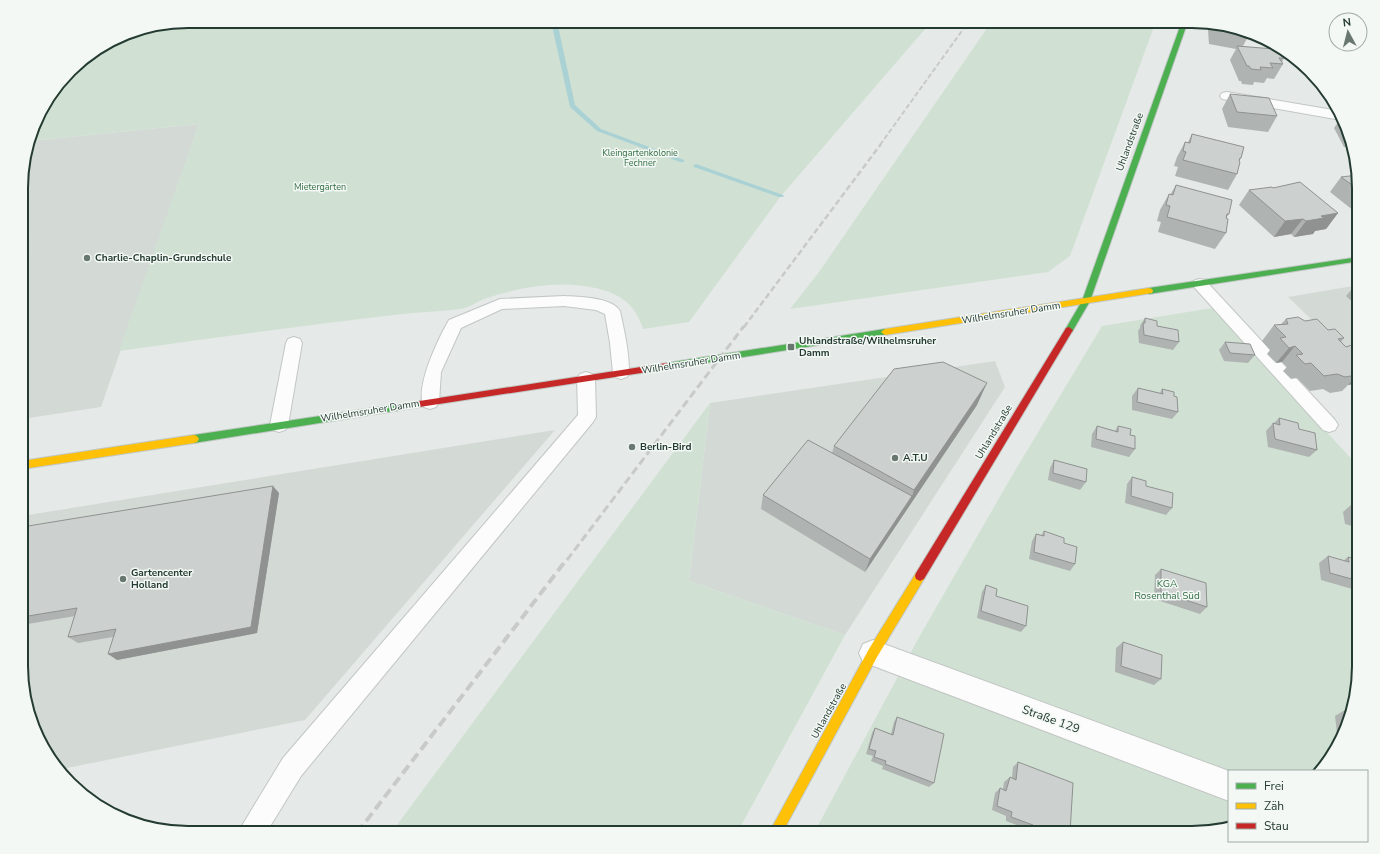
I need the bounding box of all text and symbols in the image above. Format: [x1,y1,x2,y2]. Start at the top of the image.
north arrow [1328,12,1368,52]
text: N [1342,15,1352,31]
street label: Uhlandstraße [1113,111,1147,173]
park label: Kleingartenkolonie Fechner [602,147,678,169]
park label: Mietergärten [294,181,346,193]
place label: Charlie-Chaplin-Grundschule [95,251,232,265]
marker: Charlie-Chaplin-Grundschule [82,253,92,263]
street label: Wilhelmsruher Damm [961,298,1061,328]
place label: Uhlandstraße/Wilhelmsruher Damm [799,334,936,360]
marker: Uhlandstraße/Wilhelmsruher Damm [786,342,796,352]
street label: Wilhelmsruher Damm [641,348,741,378]
street label: Wilhelmsruher Damm [320,396,420,426]
street label: Uhlandstraße [972,402,1016,462]
place label: Berlin-Bird [640,440,691,454]
marker: Berlin-Bird [627,442,637,452]
place label: A.T.U [903,451,928,465]
marker: A.T.U [890,453,900,463]
place label: Gartencenter Holland [131,566,192,592]
marker: Gartencenter Holland [118,574,128,584]
park label: KGA Rosenthal Süd [1134,577,1200,603]
street label: Uhlandstraße [808,681,850,741]
street label: Straße 129 [1020,701,1082,737]
legend [1228,770,1368,842]
text: Frei [1264,778,1284,794]
text: Zäh [1264,798,1284,814]
text: Stau [1264,818,1289,834]

